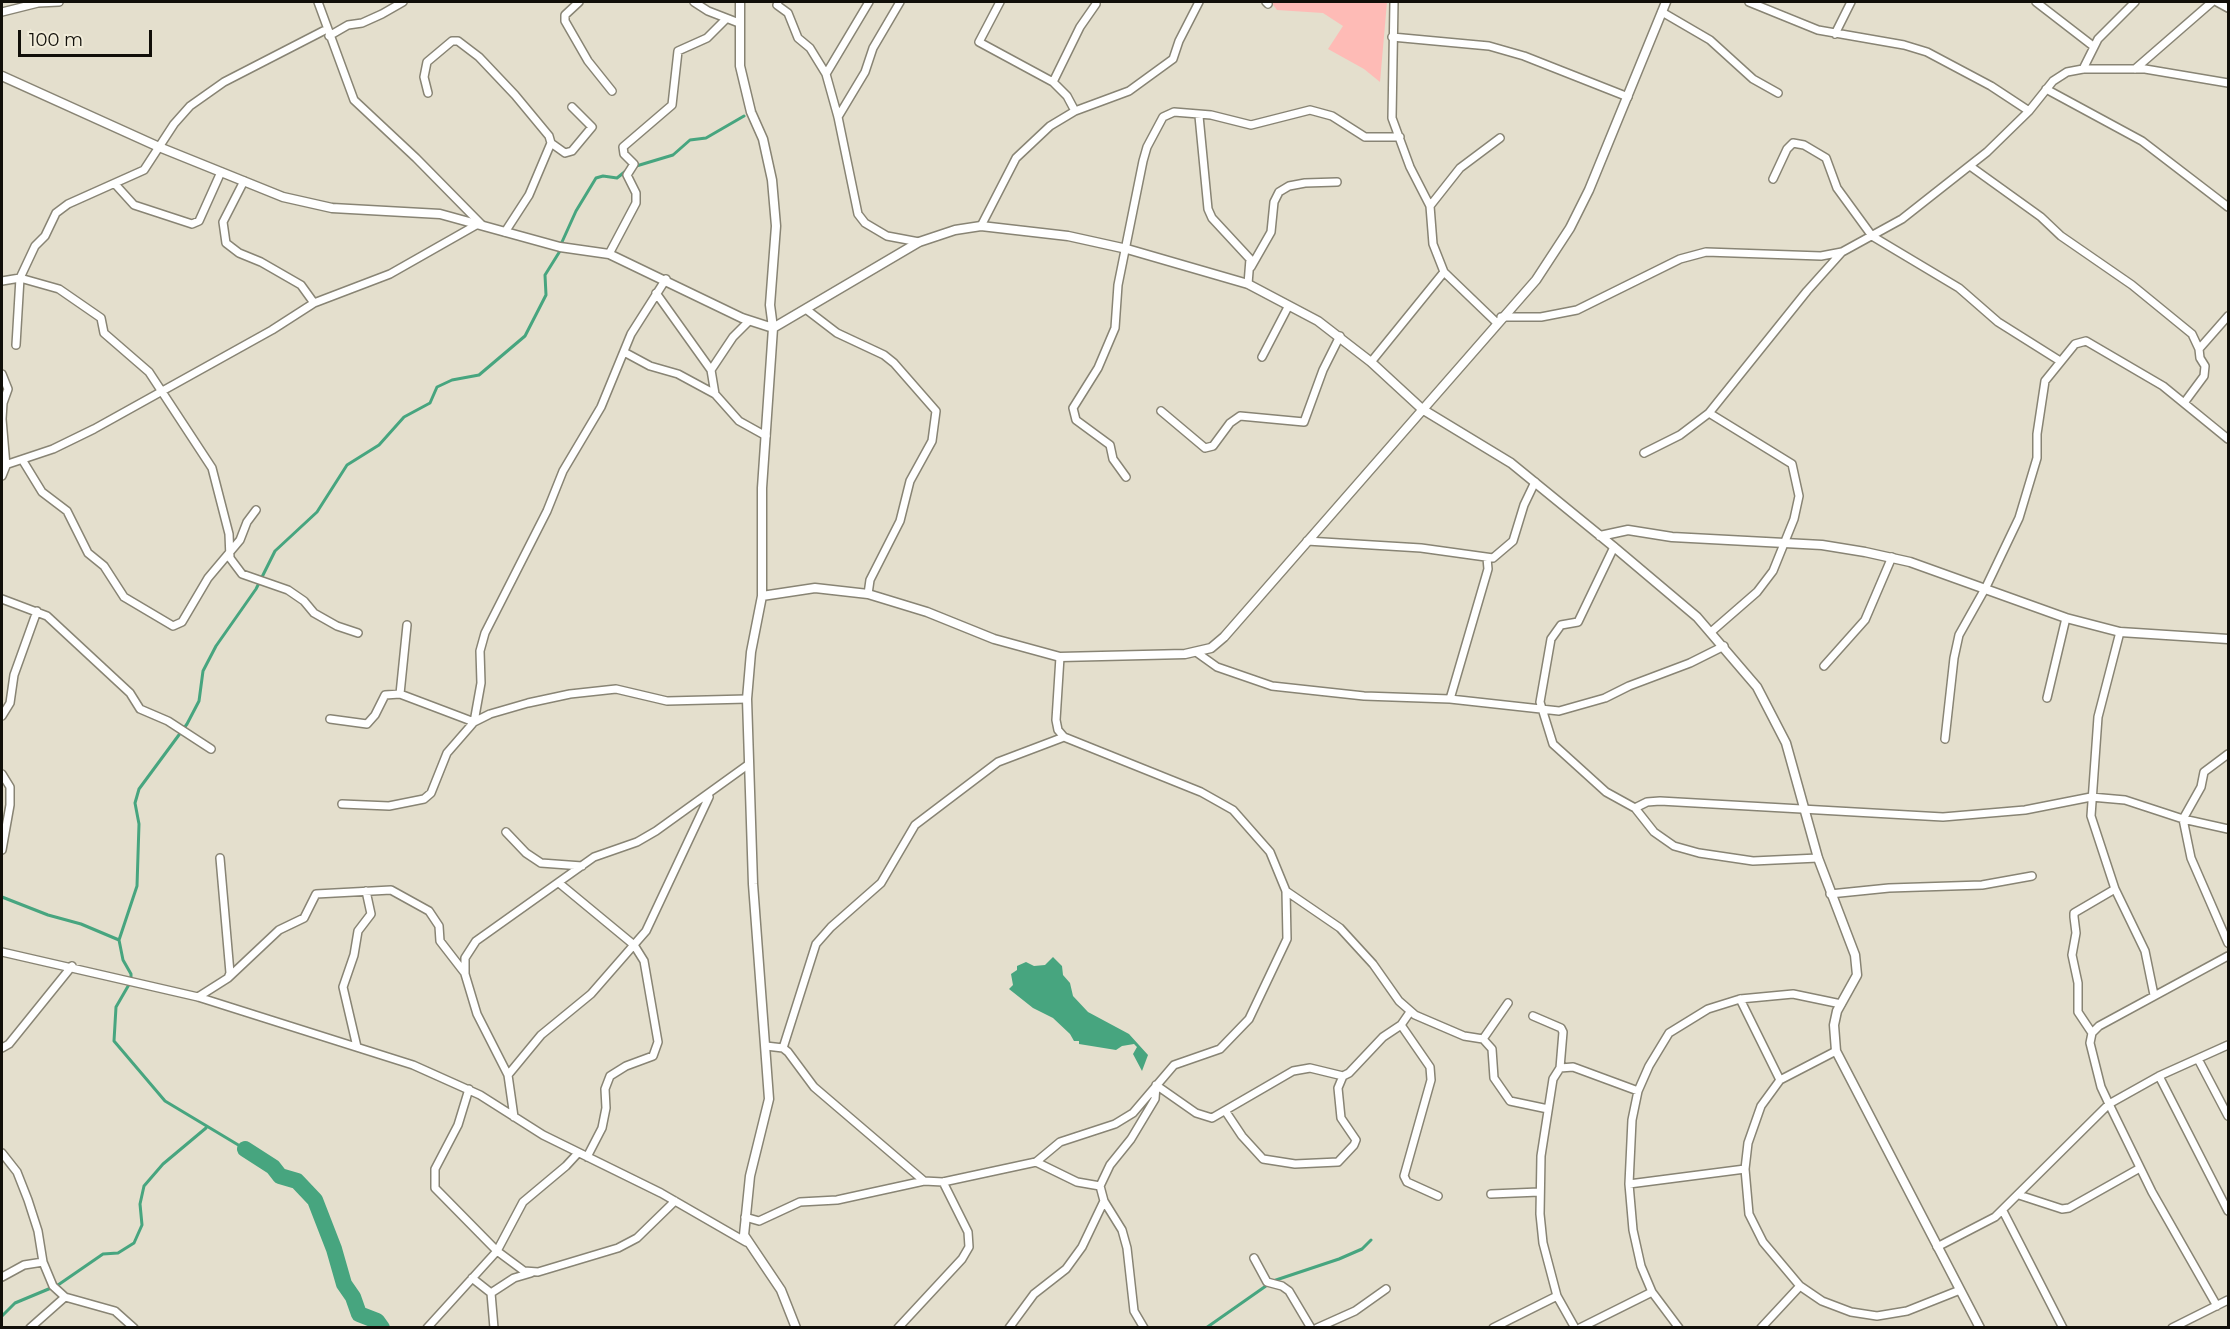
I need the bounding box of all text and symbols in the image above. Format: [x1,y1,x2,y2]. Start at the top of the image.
scale bar [21,18,154,56]
text: 100 m [29,29,83,51]

